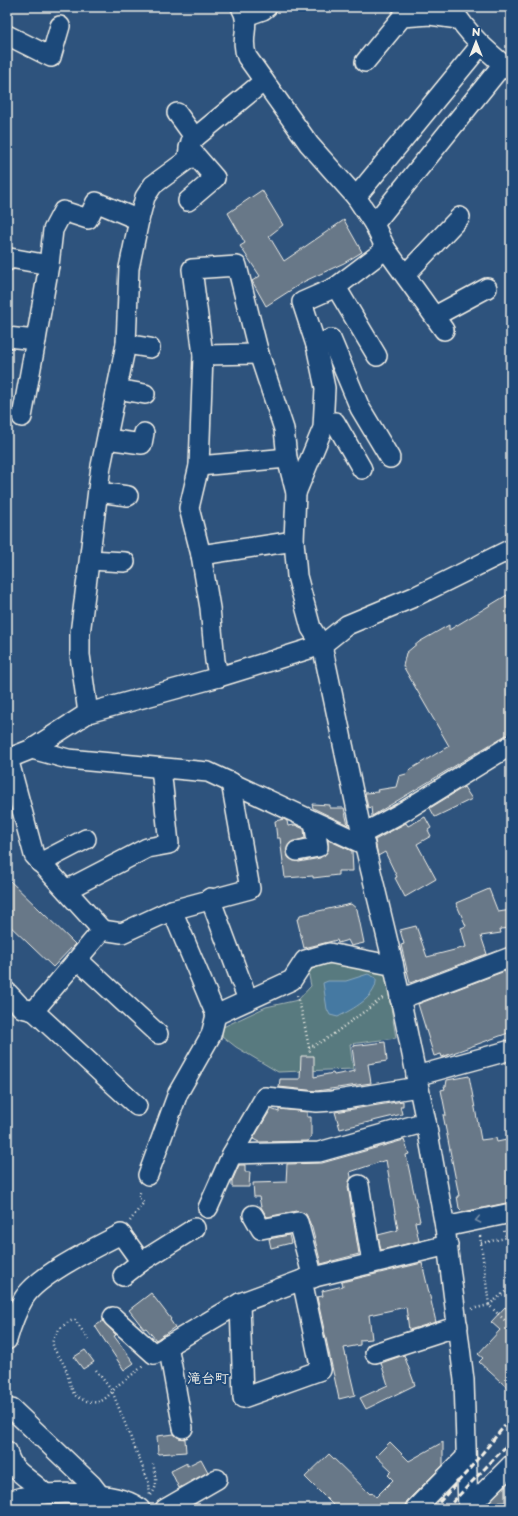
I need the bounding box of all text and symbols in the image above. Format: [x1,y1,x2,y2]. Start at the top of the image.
north arrow [456,22,496,62]
text: N [472,23,481,40]
one-way arrow [475,1216,481,1224]
district label: 滝台町 [187,1367,229,1388]

